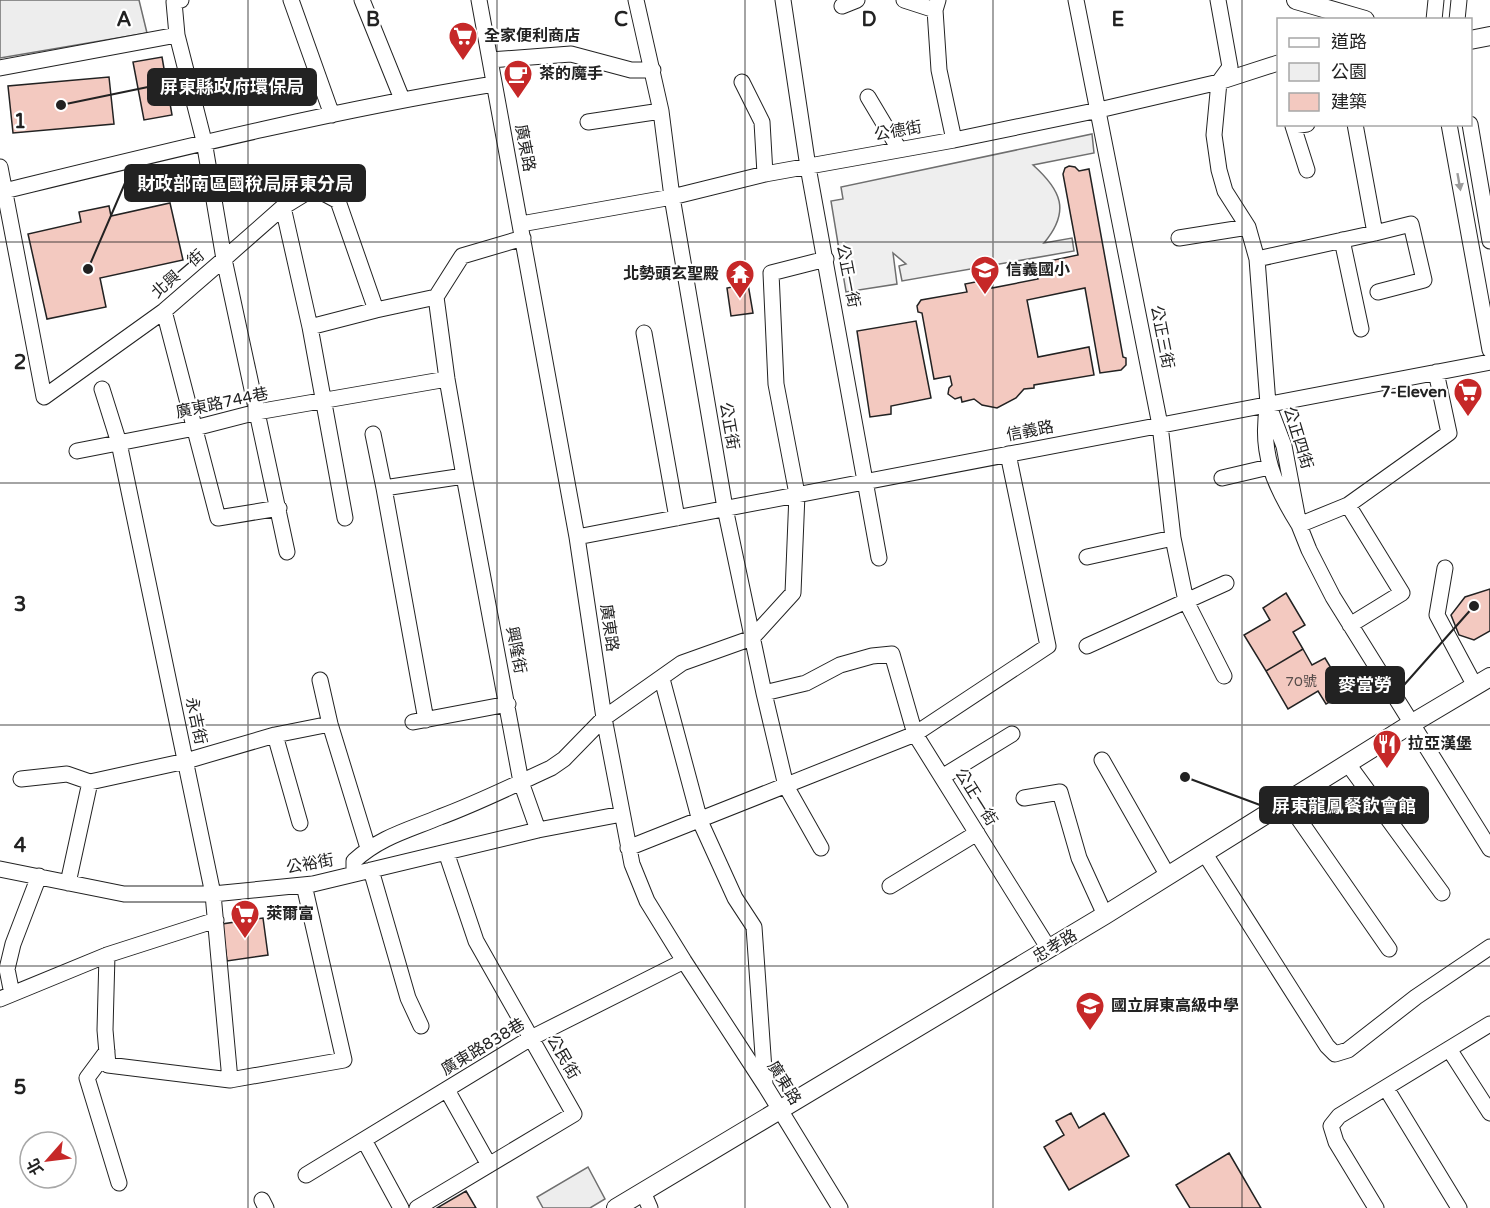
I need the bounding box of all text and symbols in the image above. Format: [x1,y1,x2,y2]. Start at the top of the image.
text: A [117,8,132,32]
text: B [366,8,380,32]
text: C [614,8,628,32]
text: D [861,8,877,32]
text: E [1112,8,1125,32]
legend [1277,18,1472,126]
supermarket icon: 全家便利商店 [447,20,479,62]
place label: 全家便利商店 [484,26,580,46]
text: 道路 [1331,31,1367,53]
cafe icon: 茶的魔手 [502,58,534,100]
text: 公園 [1331,61,1367,83]
place label: 茶的魔手 [539,64,603,84]
callout: 屏東縣政府環保局 [148,69,316,105]
text: 屏東縣政府環保局 [160,76,304,98]
text: 建築 [1331,91,1367,113]
text: 1 [14,110,26,134]
street label: 公德街 [873,117,923,145]
street label: 廣東路 [511,123,539,173]
callout: 財政部南區國稅局屏東分局 [125,165,365,201]
text: 財政部南區國稅局屏東分局 [137,173,353,195]
one-way arrow [1455,173,1464,192]
street label: 公正一街 [832,243,864,309]
street label: 北興一街 [147,245,209,303]
school or university icon: 信義國小 [969,254,1001,296]
temple icon: 北勢頭玄聖殿 [724,258,756,300]
place label: 信義國小 [1006,260,1070,280]
place label: 北勢頭玄聖殿 [623,264,719,284]
street label: 公正三街 [1146,304,1178,370]
text: 2 [14,351,26,375]
supermarket icon: 7-Eleven [1452,376,1484,418]
place label: 7-Eleven [1380,382,1447,402]
street label: 廣東路744巷 [174,383,270,423]
street label: 公正街 [715,401,743,451]
street label: 公正四街 [1279,404,1317,472]
street label: 信義路 [1005,417,1055,445]
text: 3 [14,593,26,617]
street label: 廣東路 [596,603,622,653]
street label: 興隆街 [502,625,530,675]
callout: 麥當勞 [1326,667,1404,703]
house number: 70號 [1285,673,1317,690]
text: 麥當勞 [1338,674,1392,696]
street label: 永吉街 [181,695,211,747]
restaurant icon: 拉亞漢堡 [1371,728,1403,770]
place label: 拉亞漢堡 [1408,734,1472,754]
street label: 公正一街 [951,765,1001,829]
callout: 屏東龍鳳餐飲會館 [1260,787,1428,823]
text: 屏東龍鳳餐飲會館 [1272,795,1416,817]
text: 4 [14,834,27,858]
street label: 公裕街 [285,850,335,878]
supermarket icon: 萊爾富 [229,898,261,940]
place label: 萊爾富 [266,904,314,924]
street label: 忠孝路 [1029,925,1081,967]
school or university icon: 國立屏東高級中學 [1074,990,1106,1032]
place label: 國立屏東高級中學 [1111,996,1239,1016]
street label: 廣東路838巷 [437,1014,529,1080]
street label: 公民街 [542,1031,584,1083]
street label: 廣東路 [763,1057,805,1109]
text: 5 [14,1076,26,1100]
north arrow [18,1130,78,1190]
text: 北 [23,1155,48,1178]

